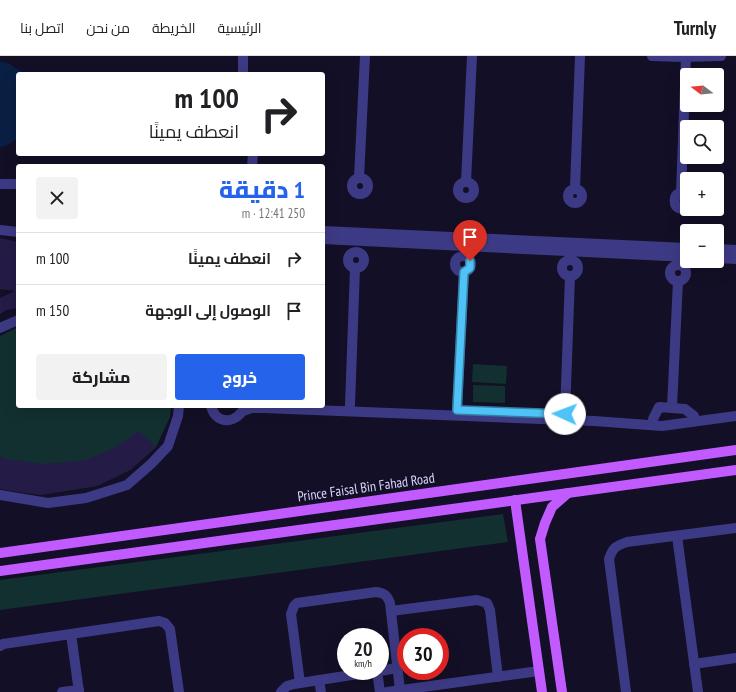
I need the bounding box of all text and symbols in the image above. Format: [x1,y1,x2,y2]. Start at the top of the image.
text: Turnly [674,16,716,40]
text: اتصل بنا [20,19,64,37]
text: من نحن [86,19,130,37]
text: الخريطة [152,19,196,37]
text: الرئيسية [218,19,262,37]
north arrow [680,68,724,112]
map controls [680,68,724,268]
text: 100 m [175,79,239,116]
icon: right [253,88,305,140]
text: انعطف يمينًا [149,120,239,143]
button: search [680,120,724,164]
button: + [680,172,724,216]
text: 1 دقيقة [219,174,305,205]
button: close [36,177,78,219]
text: 250 m · 12:41 [242,205,305,222]
pin [453,220,487,261]
button: − [680,224,724,268]
icon: arrive [459,226,481,248]
icon: right [283,248,305,270]
text: 100 m [36,249,69,268]
text: انعطف يمينًا [188,249,271,268]
icon: arrive [283,300,305,322]
text: 150 m [36,301,69,320]
text: الوصول إلى الوجهة [145,301,271,320]
button: مشاركة [36,354,167,400]
button: خروج [175,354,305,400]
position arrow [544,393,586,435]
street label: Prince Faisal Bin Fahad Road [296,468,436,506]
speed limit sign: 30 [397,628,449,680]
text: 20 [353,636,373,662]
text: km/h [354,657,372,670]

